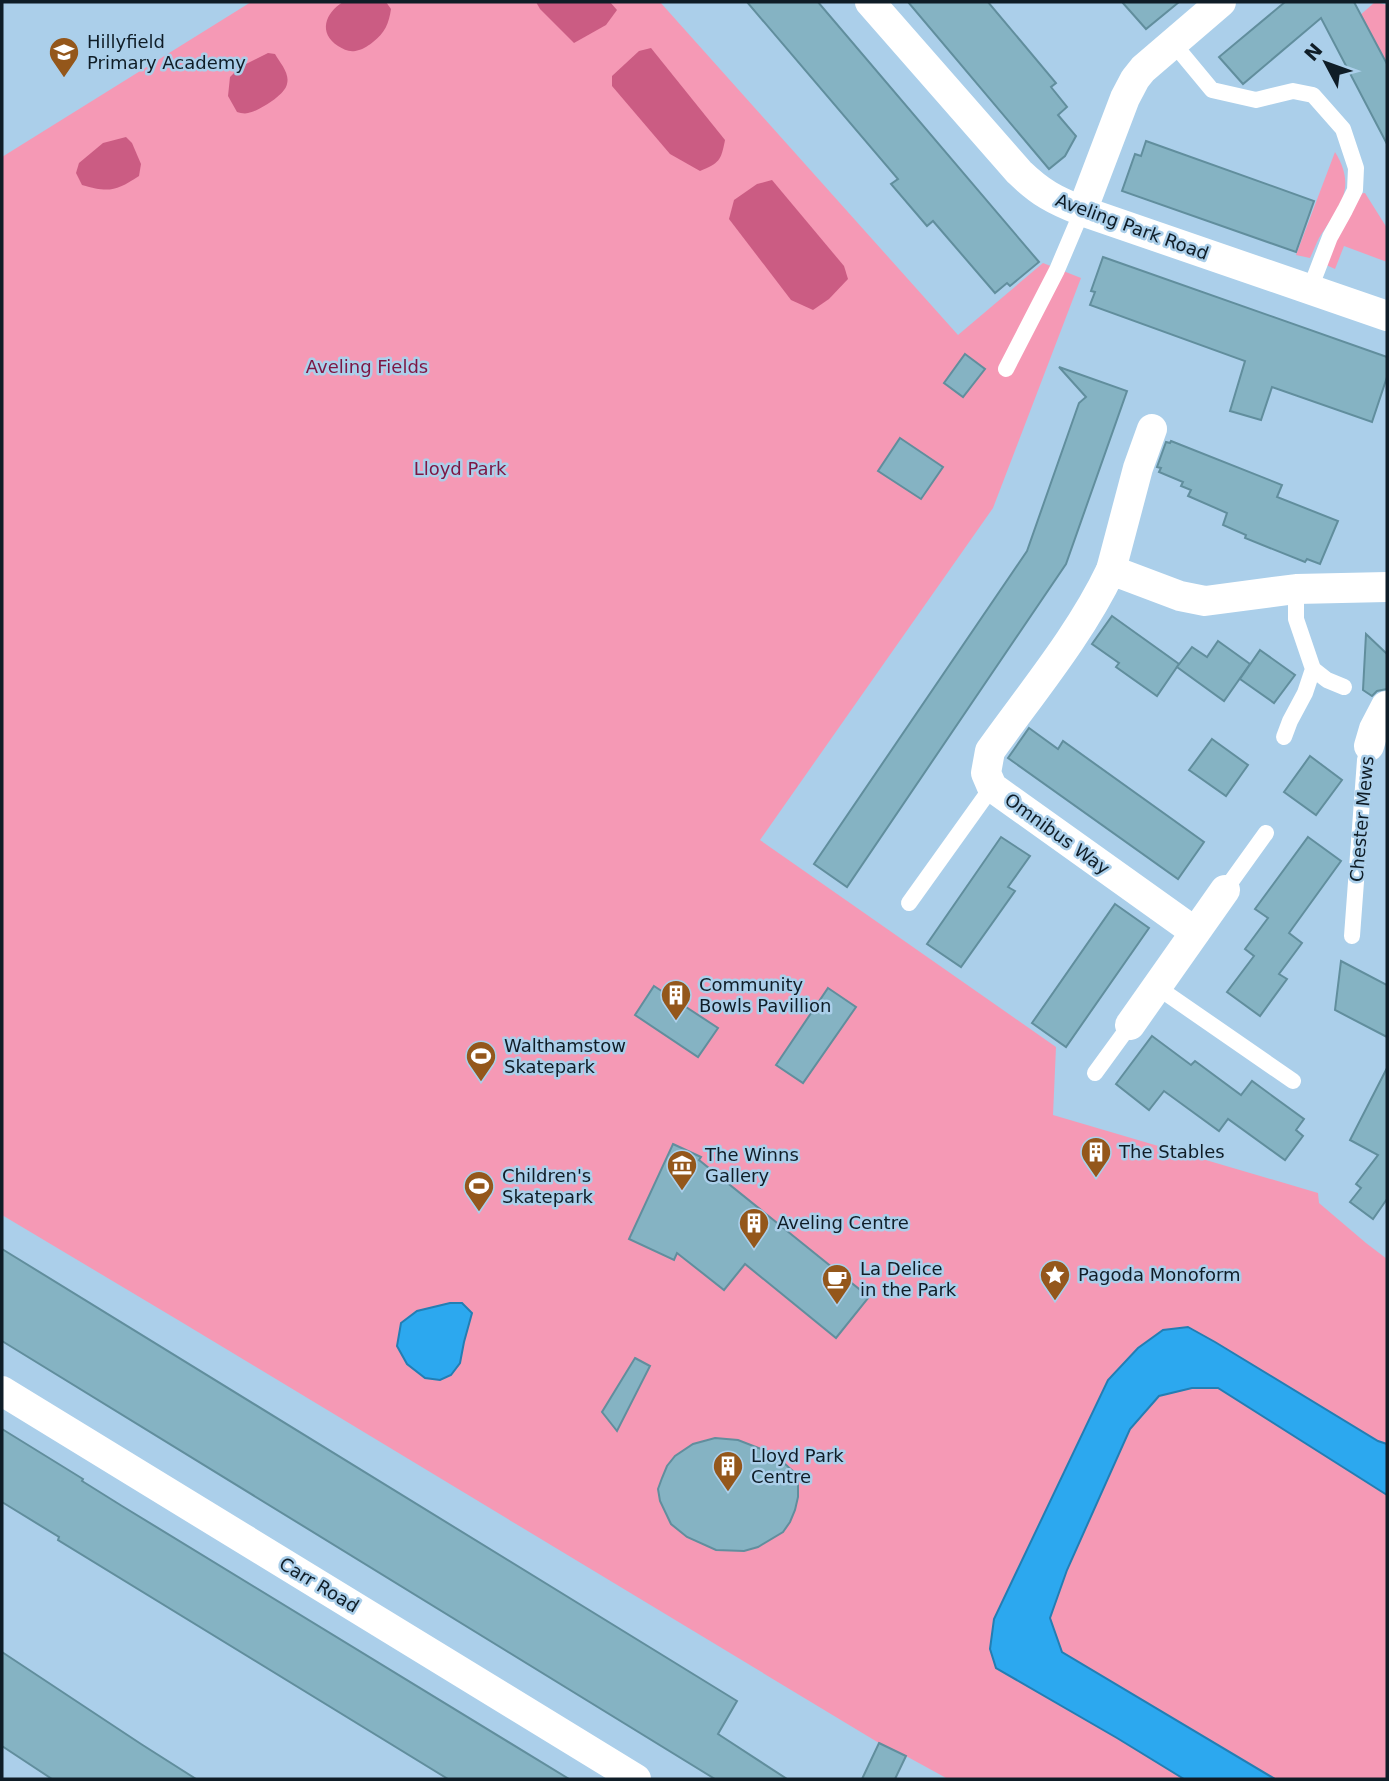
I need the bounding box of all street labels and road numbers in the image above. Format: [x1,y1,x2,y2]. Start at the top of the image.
street label: Aveling Park Road [1053,189,1212,264]
street label: Chester Mews [1346,755,1377,883]
street label: Omnibus Way [1001,789,1114,879]
street label: Carr Road [276,1553,363,1616]

